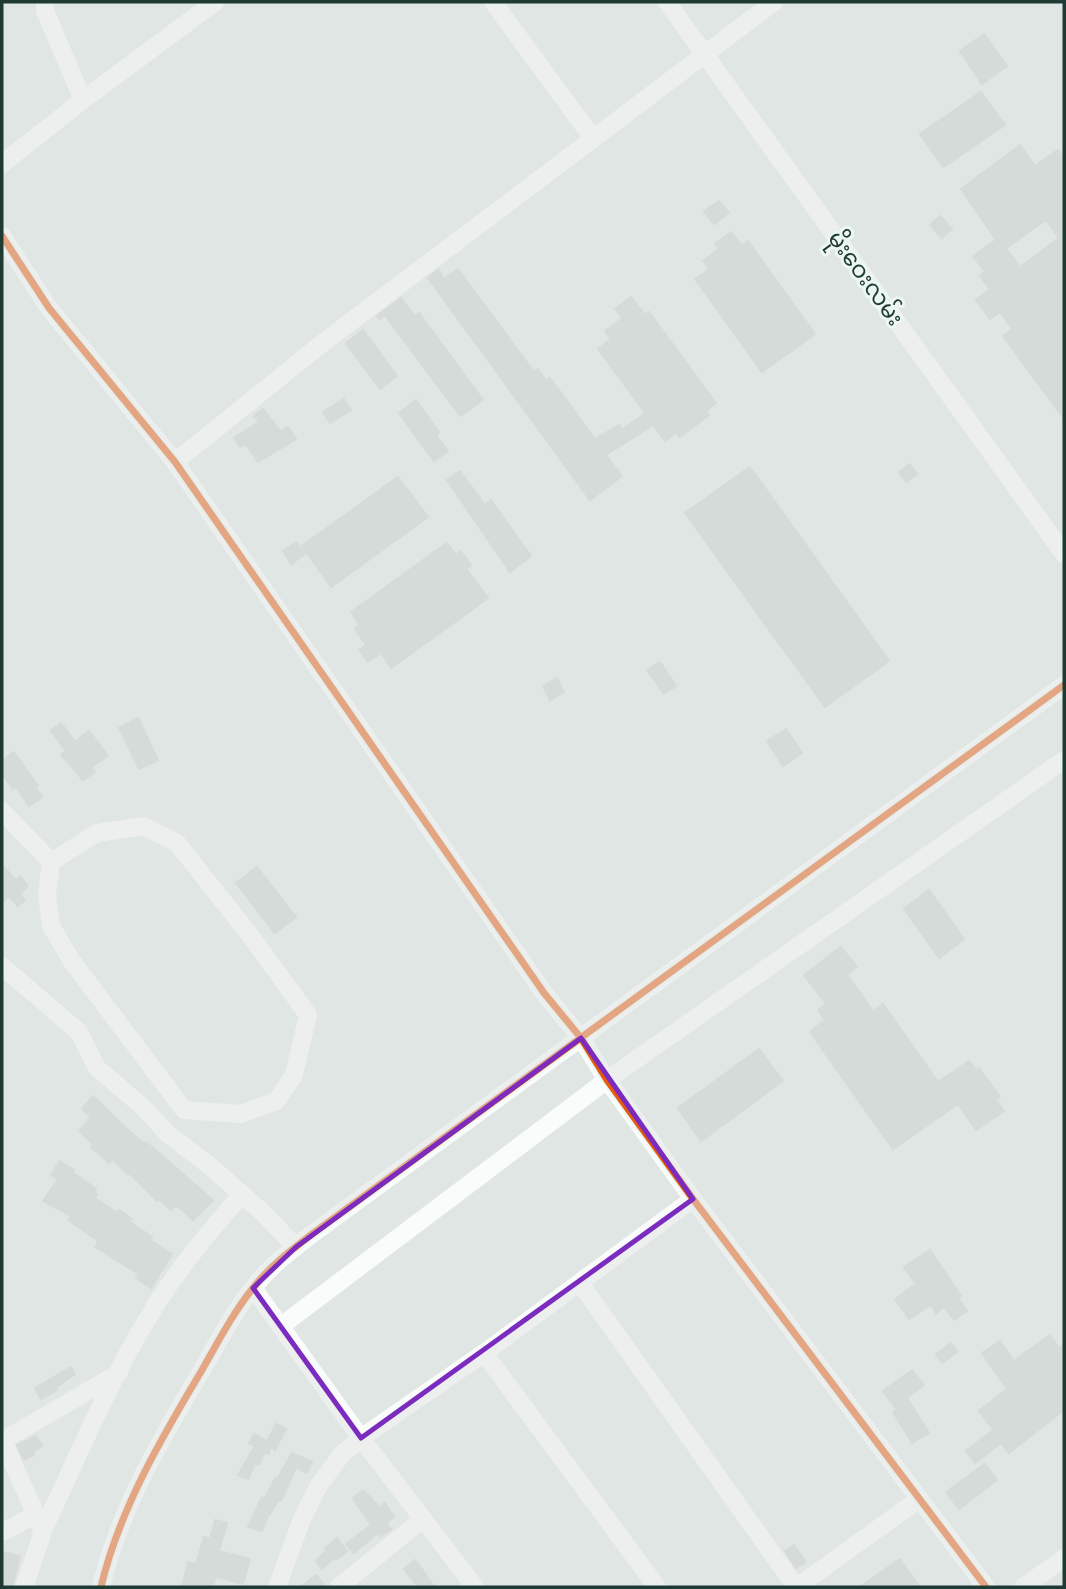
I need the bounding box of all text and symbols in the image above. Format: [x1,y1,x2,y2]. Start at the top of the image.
street label: မိုးဝေးလမ်း [818,224,911,334]

